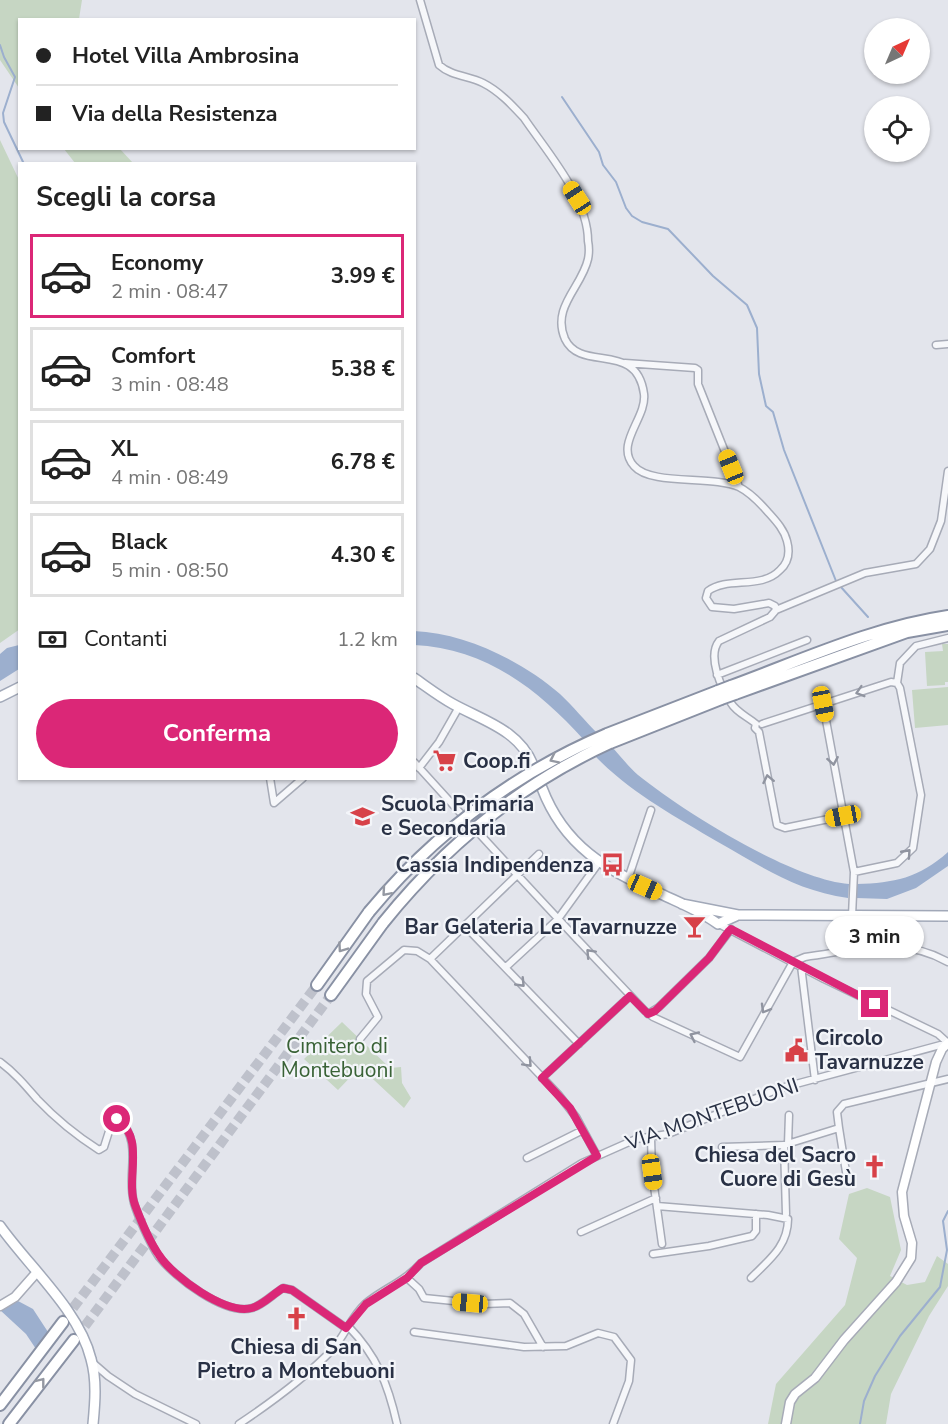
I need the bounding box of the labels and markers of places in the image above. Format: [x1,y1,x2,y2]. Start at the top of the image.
place label: Coop.fi [463,747,531,775]
supermarket icon: Coop.fi [432,748,458,774]
place label: Scuola Primaria e Secondaria [381,790,534,842]
school or university icon: Scuola Primaria e Secondaria [350,803,376,829]
place label: Cassia Indipendenza [396,851,594,879]
bus stop icon: Cassia Indipendenza [599,852,625,878]
place label: Bar Gelateria Le Tavarnuzze [404,913,677,941]
bar icon: Bar Gelateria Le Tavarnuzze [682,914,708,940]
place label: Circolo Tavarnuzze [815,1024,924,1076]
public building icon: Circolo Tavarnuzze [784,1037,810,1063]
place label: Chiesa del Sacro Cuore di Gesù [694,1141,856,1193]
church icon: Chiesa del Sacro Cuore di Gesù [861,1154,887,1180]
church icon: Chiesa di San Pietro a Montebuoni [283,1306,309,1332]
place label: Chiesa di San Pietro a Montebuoni [197,1333,395,1385]

